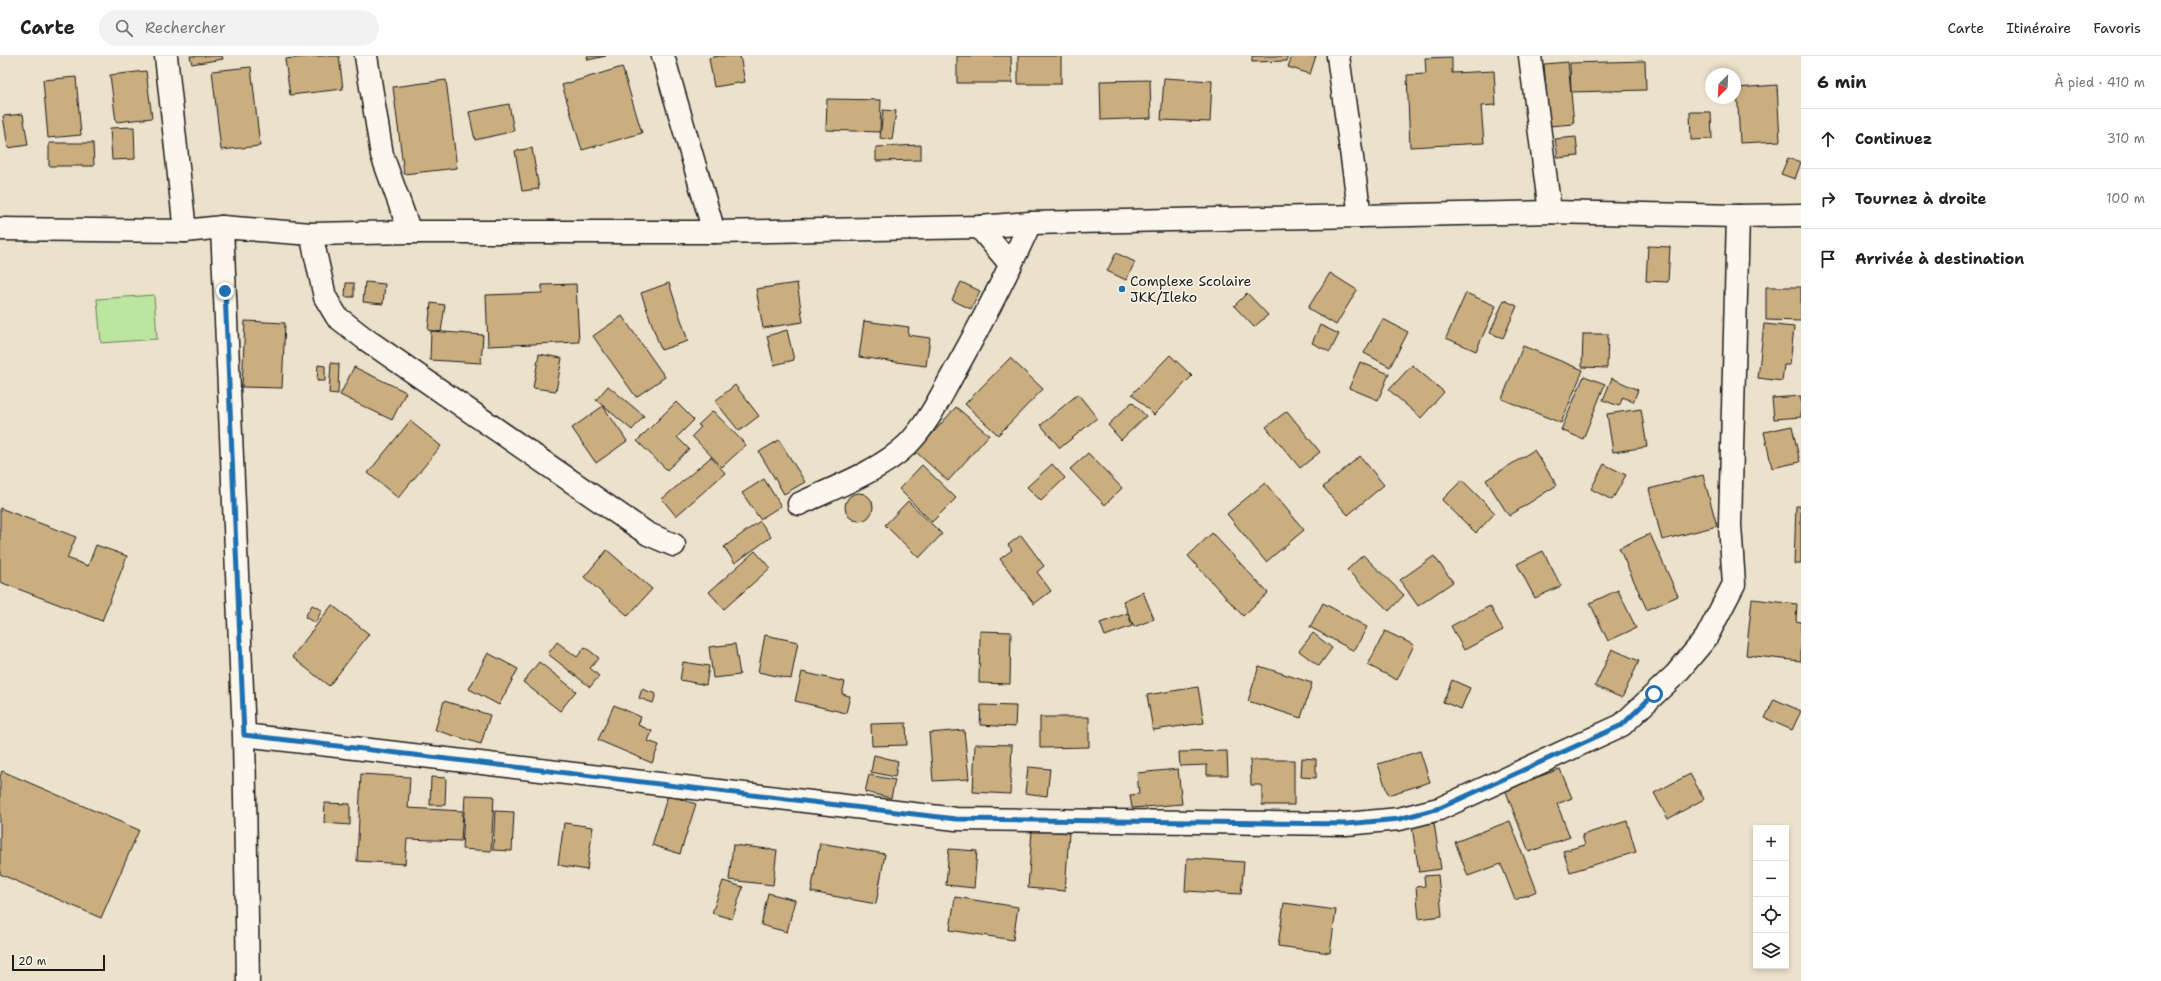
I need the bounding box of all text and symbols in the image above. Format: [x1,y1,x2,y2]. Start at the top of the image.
search box [99,10,379,46]
text: Carte [20,15,75,40]
icon: search [113,17,135,39]
text: Rechercher [145,18,226,38]
text: Carte [1947,19,1984,37]
text: Itinéraire [2006,19,2071,37]
text: Favoris [2093,19,2141,37]
north arrow [1705,68,1741,104]
text: 6 min [1817,71,1867,93]
text: À pied · 410 m [2054,74,2145,91]
icon: ahead [1817,128,1839,150]
text: Continuez [1855,129,1932,149]
text: 310 m [2107,130,2145,147]
icon: right [1817,188,1839,210]
text: Tournez à droite [1855,189,1987,209]
text: 100 m [2106,190,2145,207]
icon: arrive [1817,248,1839,270]
text: Arrivée à destination [1855,249,2024,269]
place label: Complexe Scolaire JKK/Ileko [1130,272,1252,306]
route end [216,282,234,300]
marker: Complexe Scolaire JKK/Ileko [1117,284,1127,294]
route start [1645,685,1663,703]
map controls [1753,825,1789,969]
button: + [1753,825,1789,861]
button: − [1753,861,1789,897]
button: locate [1753,897,1789,933]
button: layers [1753,933,1789,969]
scale bar [12,953,105,972]
text: 20 m [18,954,46,969]

